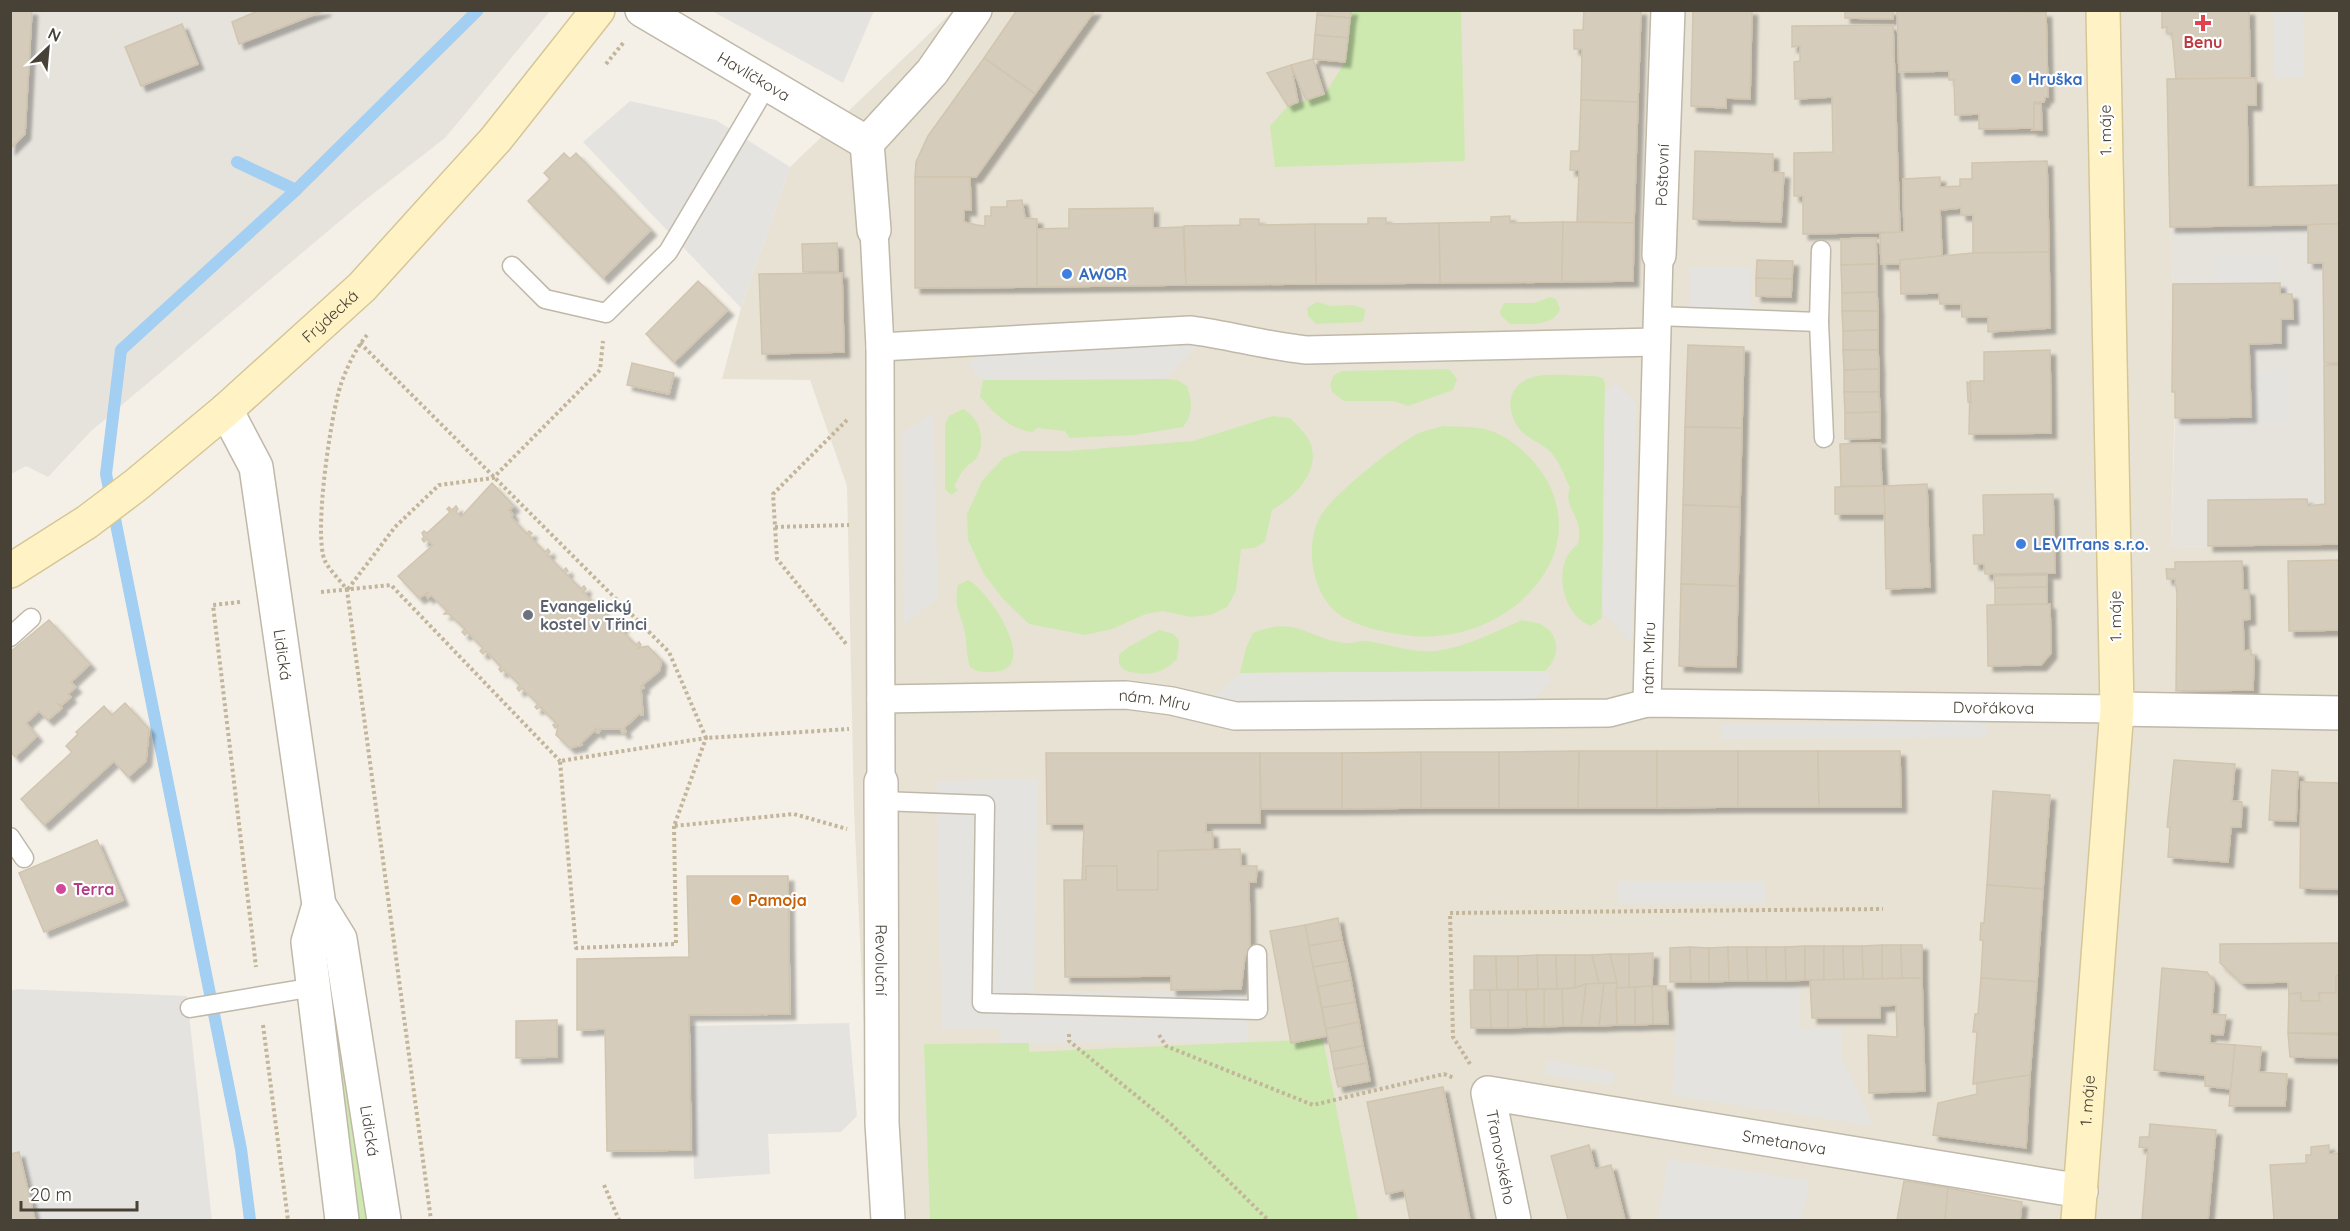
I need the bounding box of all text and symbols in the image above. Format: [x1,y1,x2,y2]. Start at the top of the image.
marker: Benu [2196,16,2210,30]
north arrow [18,18,78,78]
text: N [45,23,64,46]
place label: Benu [2184,32,2222,52]
street label: Havlíčkova [714,47,794,105]
place label: Hruška [2028,69,2083,89]
marker: Hruška [2009,72,2023,86]
street label: 1. máje [2095,104,2115,156]
street label: Poštovní [1651,143,1673,207]
place label: AWOR [1079,264,1127,284]
marker: AWOR [1060,267,1074,281]
street label: Frýdecká [298,285,362,347]
place label: LEVITrans s.r.o. [2033,534,2149,554]
marker: LEVITrans s.r.o. [2014,537,2028,551]
street label: 1. máje [2105,590,2125,642]
place label: Evangelický kostel v Třinci [540,596,647,634]
marker: Evangelický kostel v Třinci [521,608,535,622]
street label: nám. Míru [1637,621,1659,695]
street label: Lidická [269,628,297,682]
street label: nám. Míru [1118,685,1193,715]
street label: Dvořákova [1953,697,2034,718]
place label: Terra [73,879,114,899]
marker: Terra [54,882,68,896]
place label: Pamoja [748,890,807,910]
marker: Pamoja [729,893,743,907]
street label: Revoluční [871,924,892,996]
street label: 1. máje [2075,1074,2099,1126]
street label: Lidická [356,1104,384,1158]
street label: Třanovského [1482,1108,1520,1206]
street label: Smetanova [1741,1125,1828,1159]
scale bar [21,1174,136,1212]
text: 20 m [30,1183,72,1206]

